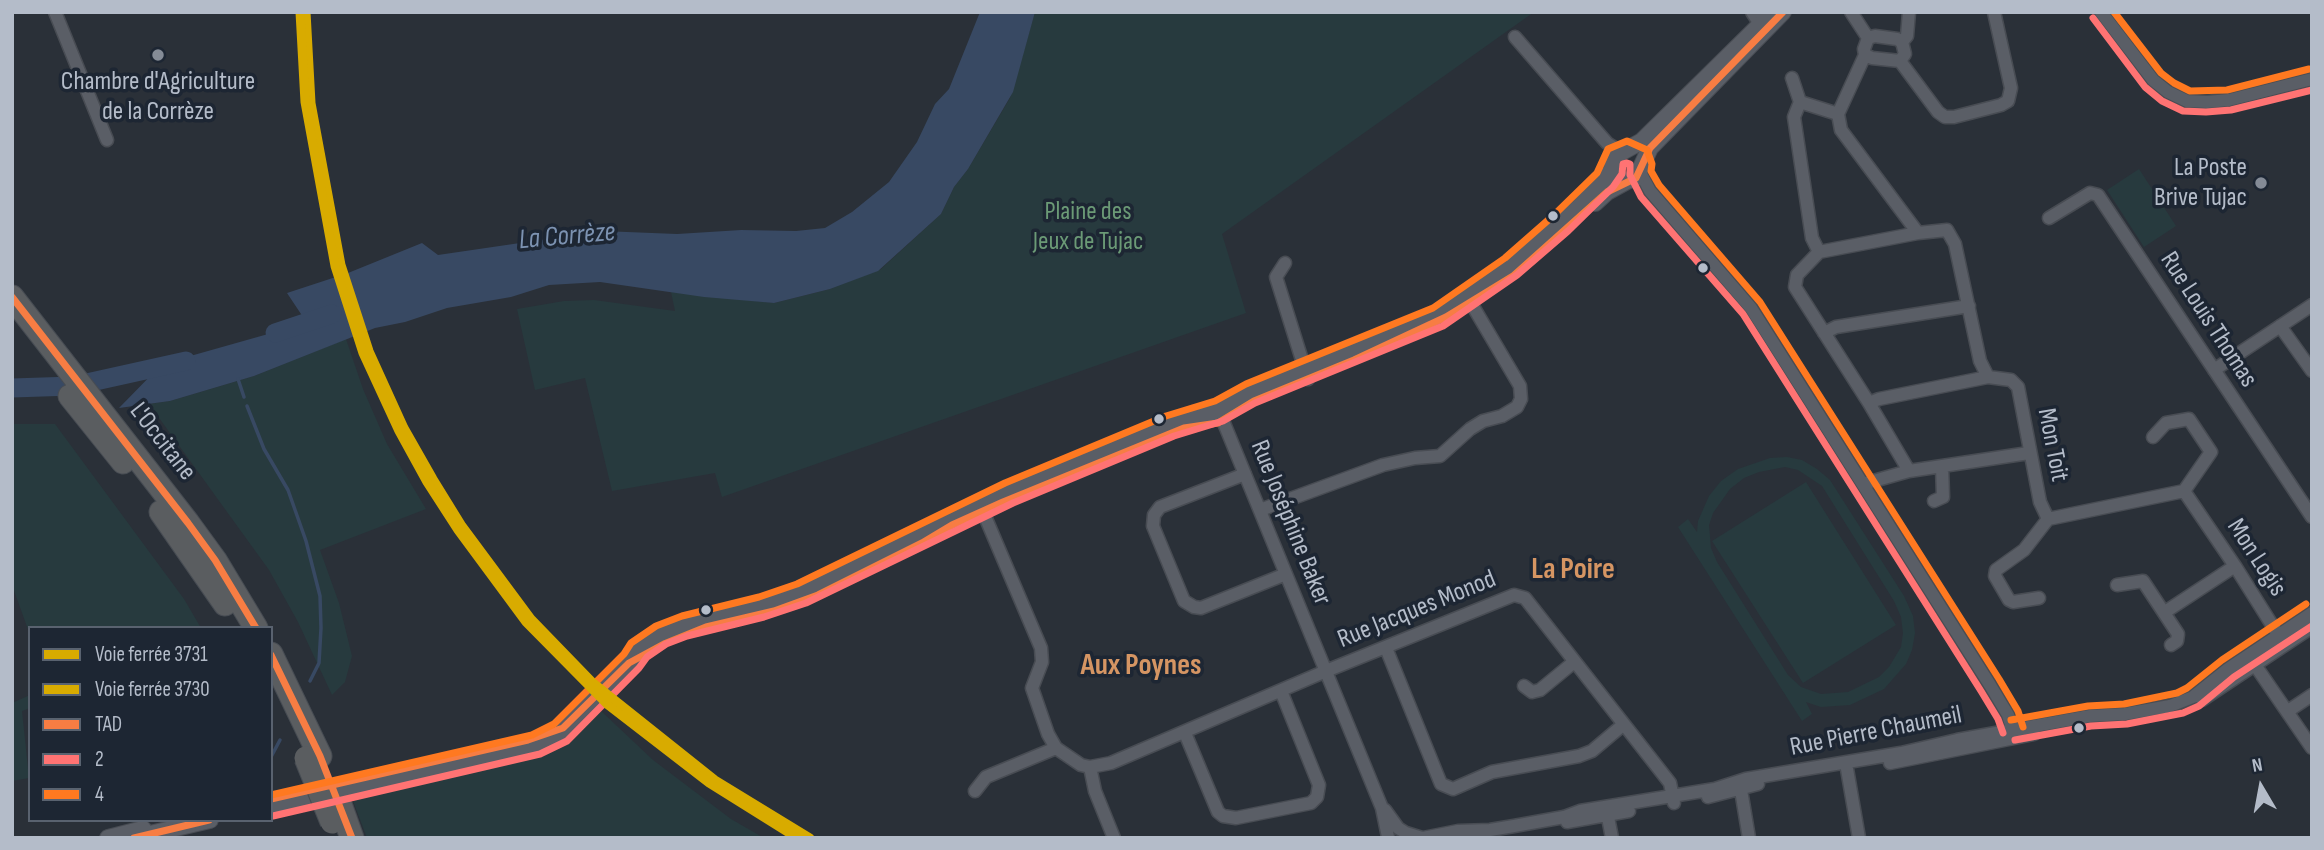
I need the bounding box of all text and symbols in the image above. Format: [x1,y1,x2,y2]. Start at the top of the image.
marker: Chambre d'Agriculture de la Corrèze [150,47,166,63]
place label: Chambre d'Agriculture de la Corrèze [61,66,255,128]
place label: La Poste Brive Tujac [2154,152,2247,214]
marker: La Poste Brive Tujac [2253,175,2269,191]
park label: Plaine des Jeux de Tujac [1033,196,1143,258]
unlabelled marker [1546,209,1560,223]
water label: La Corrèze [517,216,617,258]
street label: Rue Louis Thomas [2153,246,2263,394]
unlabelled marker [1696,261,1710,275]
street label: L'Occitane [122,397,202,487]
street label: Mon Toit [2030,406,2074,484]
unlabelled marker [1152,412,1166,426]
street label: Rue Joséphine Baker [1243,436,1337,610]
street label: Mon Logis [2219,513,2293,603]
district label: La Poire [1531,552,1615,588]
street label: Rue Jacques Monod [1333,564,1501,656]
unlabelled marker [699,603,713,617]
legend [28,626,273,822]
text: Voie ferrée 3731 [95,642,208,667]
district label: Aux Poynes [1080,648,1202,684]
text: Voie ferrée 3730 [95,677,210,702]
street label: Rue Pierre Chaumeil [1787,700,1965,764]
text: TAD [95,712,122,737]
unlabelled marker [2072,721,2086,735]
text: 2 [95,747,104,772]
north arrow [2226,752,2296,822]
text: N [2250,754,2264,778]
text: 4 [95,782,104,807]

